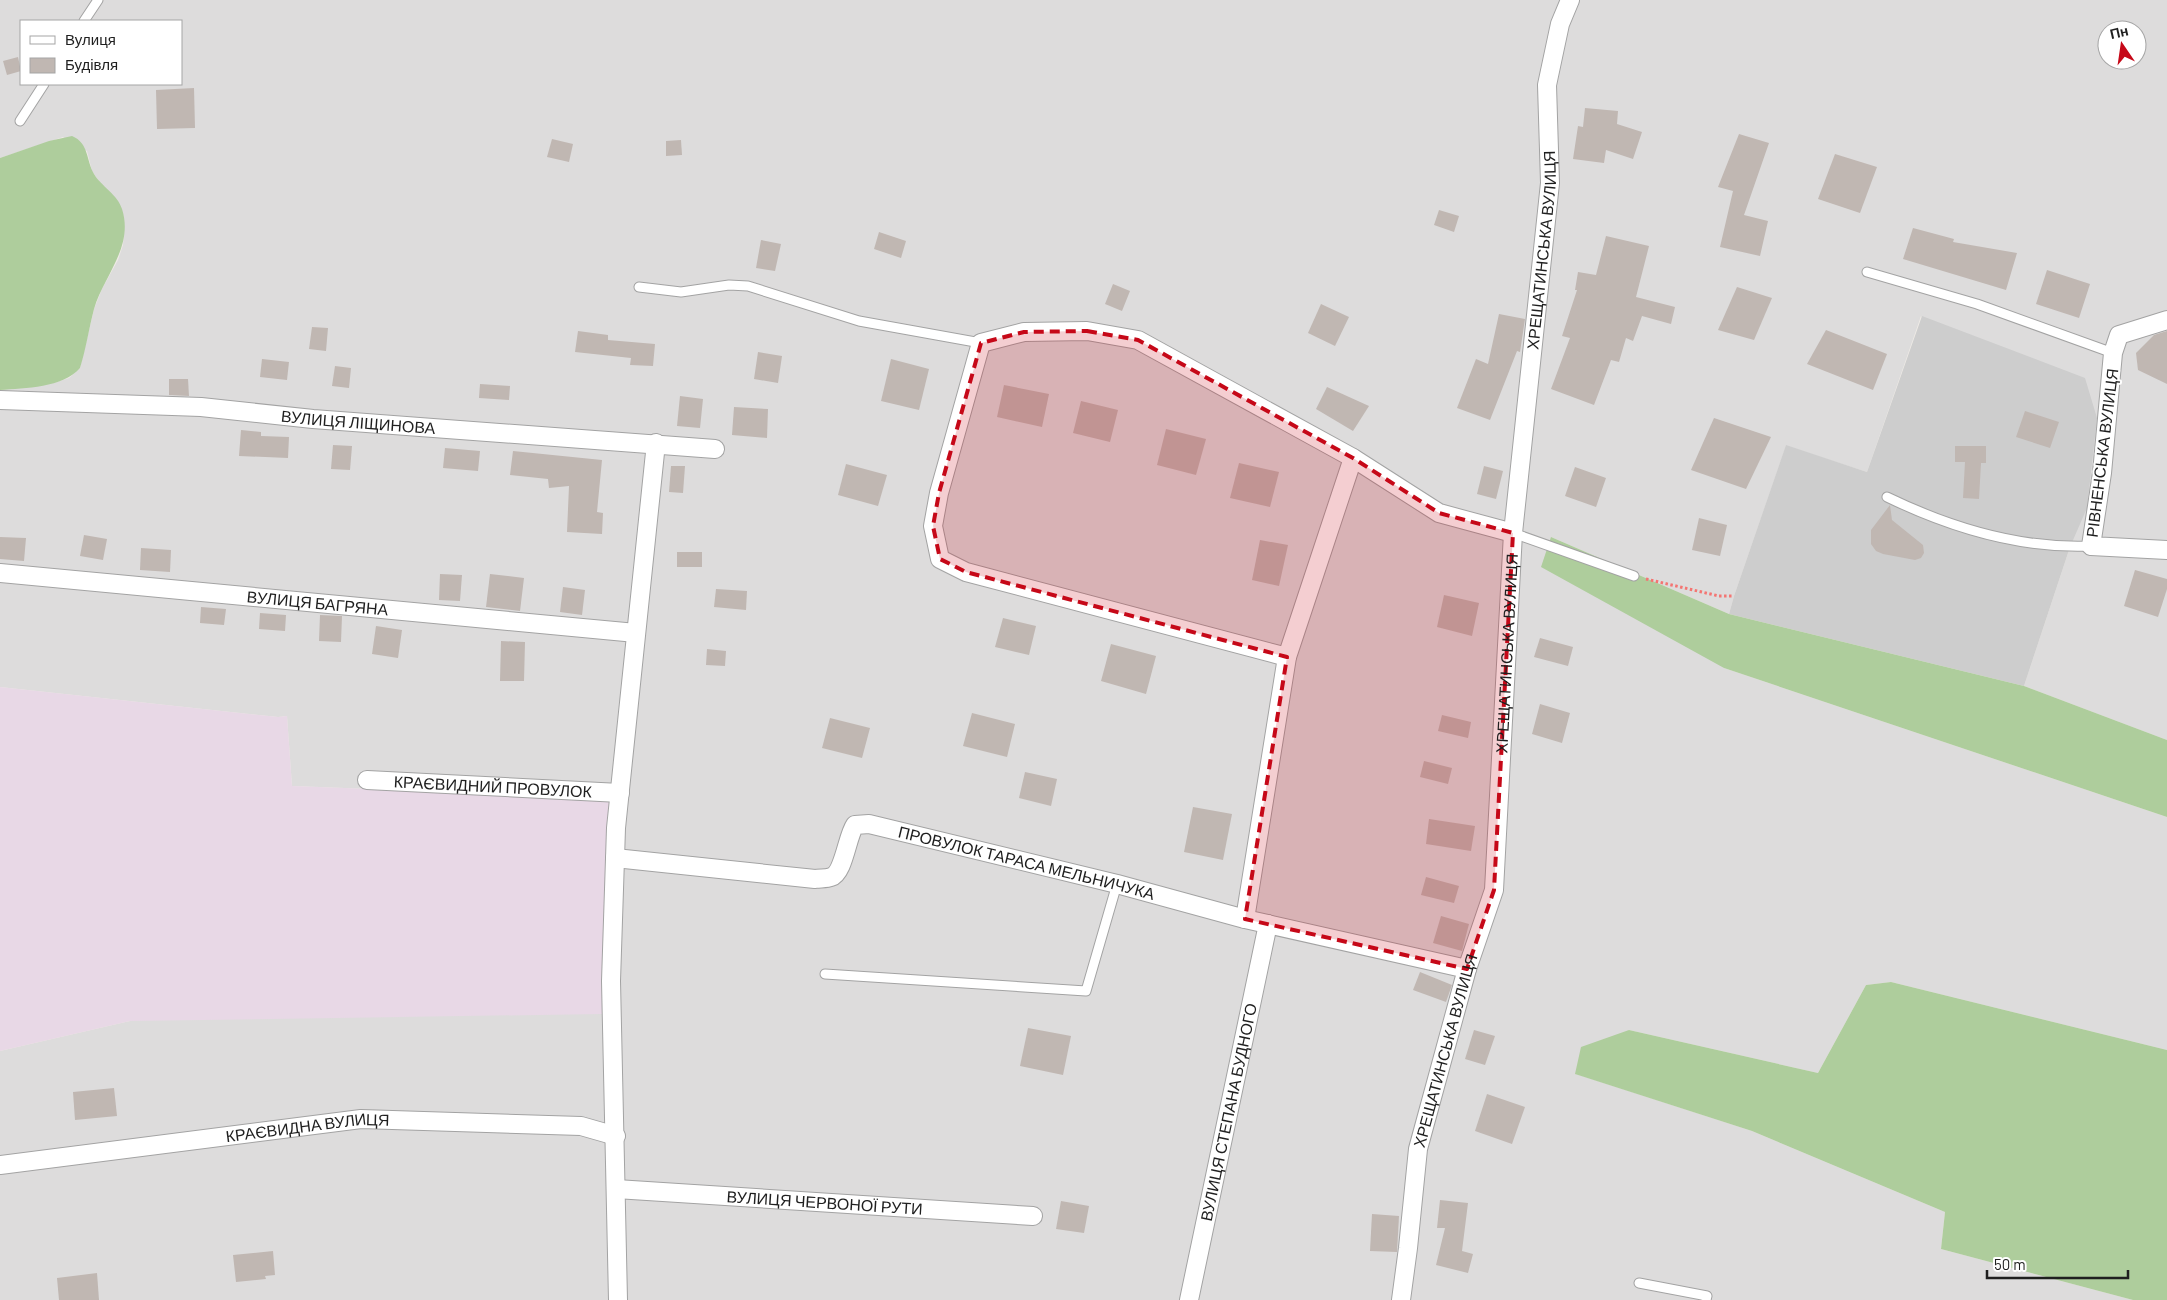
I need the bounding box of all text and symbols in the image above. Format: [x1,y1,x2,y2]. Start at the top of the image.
legend [20,20,182,85]
north arrow [2097,20,2147,70]
text: Пн [2108,21,2130,42]
text: Вулиця [65,30,116,48]
text: Будівля [65,55,118,73]
street label: ХРЕЩАТИНСЬКА ВУЛИЦЯ [1522,150,1559,350]
street label: РІВНЕНСЬКА ВУЛИЦЯ [2082,367,2121,538]
street label: ВУЛИЦЯ ЛІЩИНОВА [280,406,436,437]
street label: ХРЕЩАТИНСЬКА ВУЛИЦЯ [1491,553,1521,754]
street label: ВУЛИЦЯ БАГРЯНА [246,586,390,619]
street label: КРАЄВИДНИЙ ПРОВУЛОК [393,771,593,801]
street label: ПРОВУЛОК ТАРАСА МЕЛЬНИЧУКА [897,821,1157,903]
street label: ХРЕЩАТИНСЬКА ВУЛИЦЯ [1409,951,1480,1149]
street label: ВУЛИЦЯ СТЕПАНА БУДНОГО [1196,1001,1260,1223]
street label: КРАЄВИДНА ВУЛИЦЯ [225,1108,390,1145]
street label: ВУЛИЦЯ ЧЕРВОНОЇ РУТИ [726,1186,923,1218]
scale bar [1987,1248,2128,1280]
text: 50 m [1994,1255,2026,1273]

